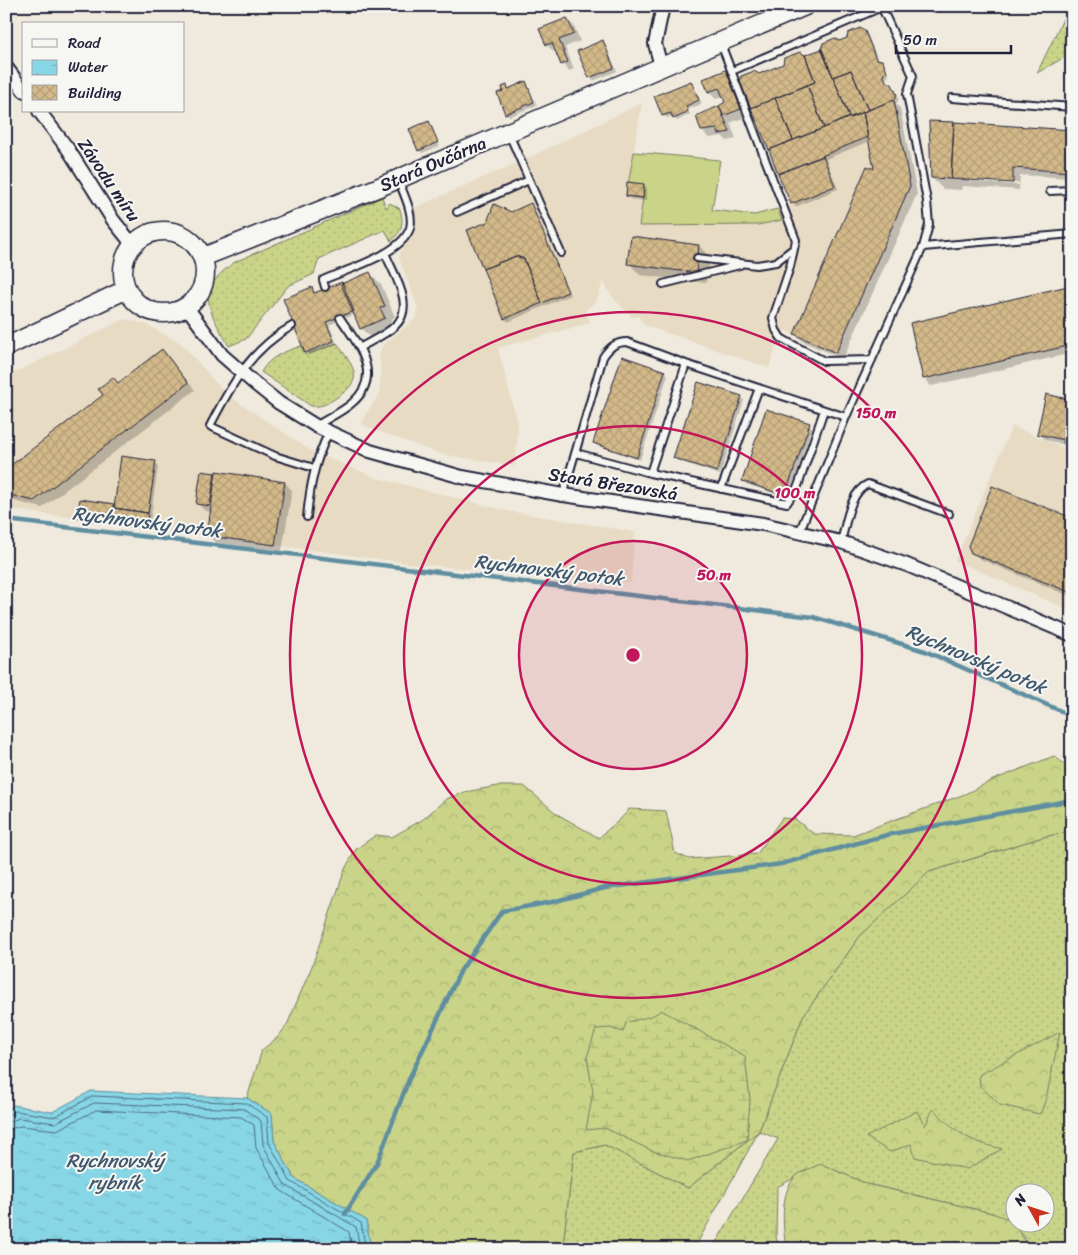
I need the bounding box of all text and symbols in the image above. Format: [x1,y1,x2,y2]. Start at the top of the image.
legend [22,22,185,112]
scale bar [896,22,1010,54]
text: 50 m [903,27,938,53]
text: Road [68,30,101,56]
text: Water [68,54,108,80]
text: Building [68,80,122,106]
street label: Stará Ovčárna [375,127,491,201]
street label: Závodu míru [69,131,149,229]
text: 150 m [856,400,897,426]
street label: Stará Březovská [546,458,680,510]
text: 100 m [775,480,816,506]
water label: Rychnovský potok [71,497,226,548]
water label: Rychnovský potok [473,545,628,596]
text: 50 m [697,562,732,588]
water label: Rychnovský potok [901,615,1054,704]
centre of rings [624,646,642,664]
water label: Rychnovský rybník [66,1144,167,1199]
north arrow [1006,1182,1056,1232]
text: N [1007,1188,1033,1212]

